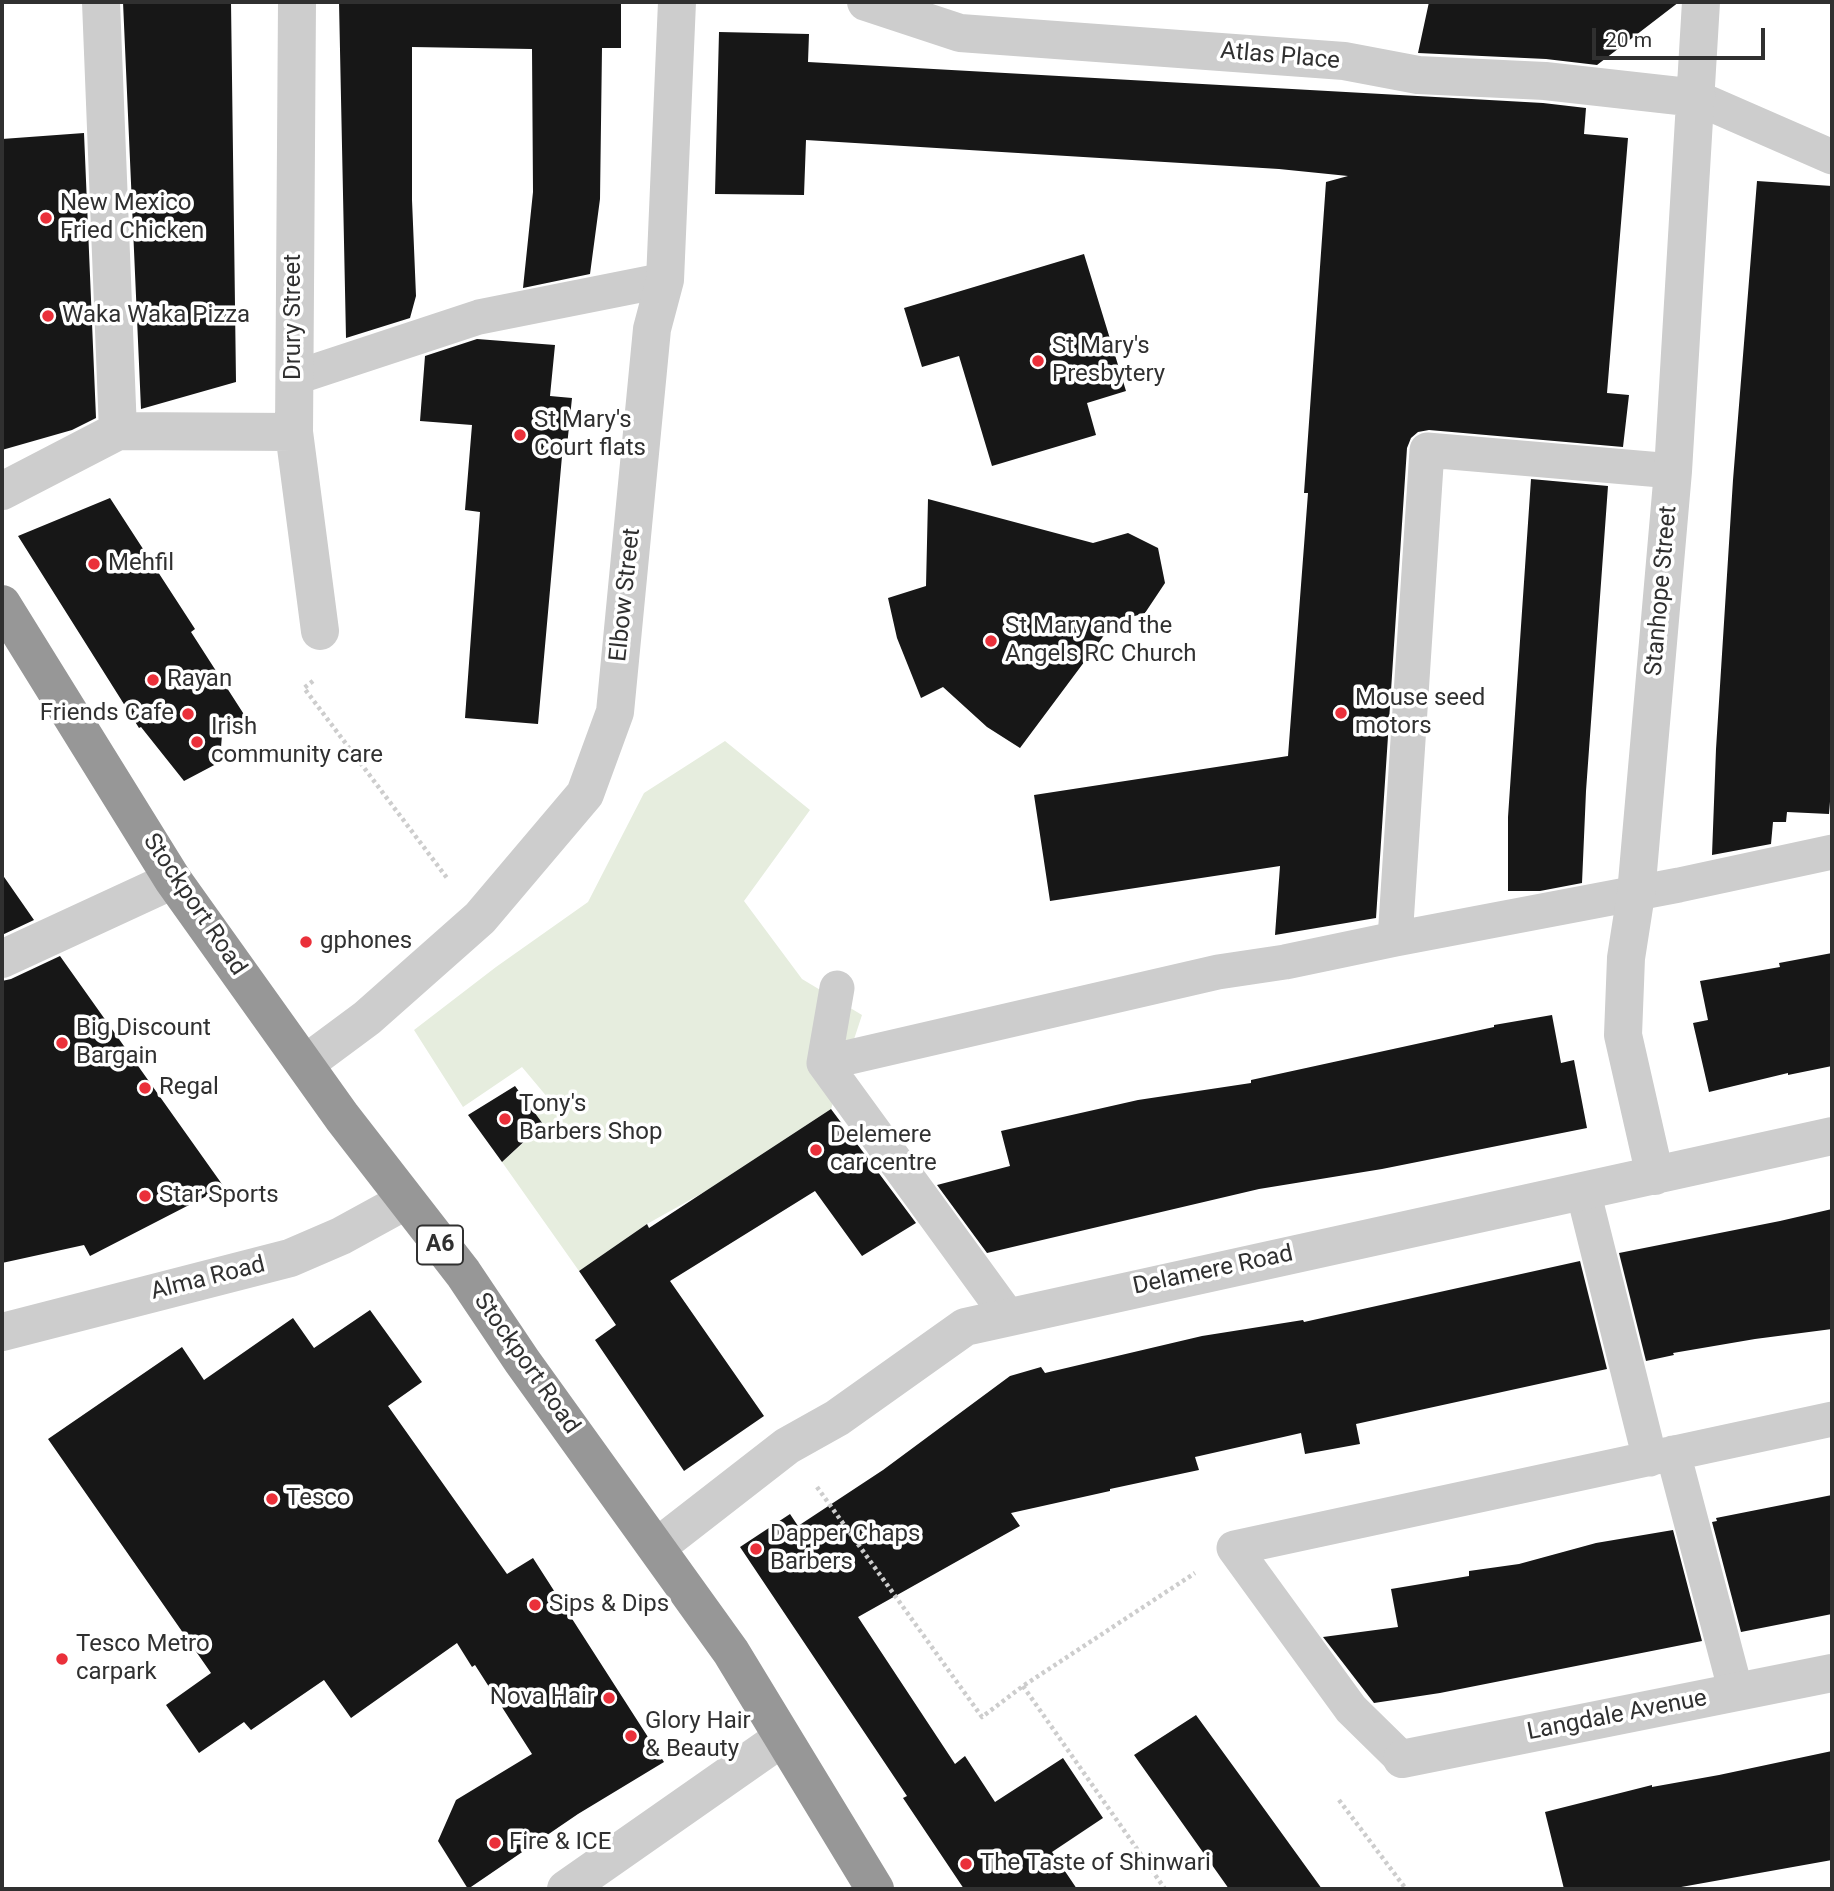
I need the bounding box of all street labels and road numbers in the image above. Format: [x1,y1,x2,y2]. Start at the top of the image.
street label: Atlas Place [1219,37,1341,77]
street label: Drury Street [280,254,308,380]
street label: Stanhope Street [1640,505,1684,677]
street label: Elbow Street [605,527,647,663]
street label: Stockport Road [136,829,252,981]
road number: A6 [417,1226,463,1264]
street label: Delamere Road [1130,1240,1296,1302]
street label: Alma Road [148,1251,268,1307]
street label: Stockport Road [467,1288,585,1440]
street label: Langdale Avenue [1525,1684,1709,1748]

